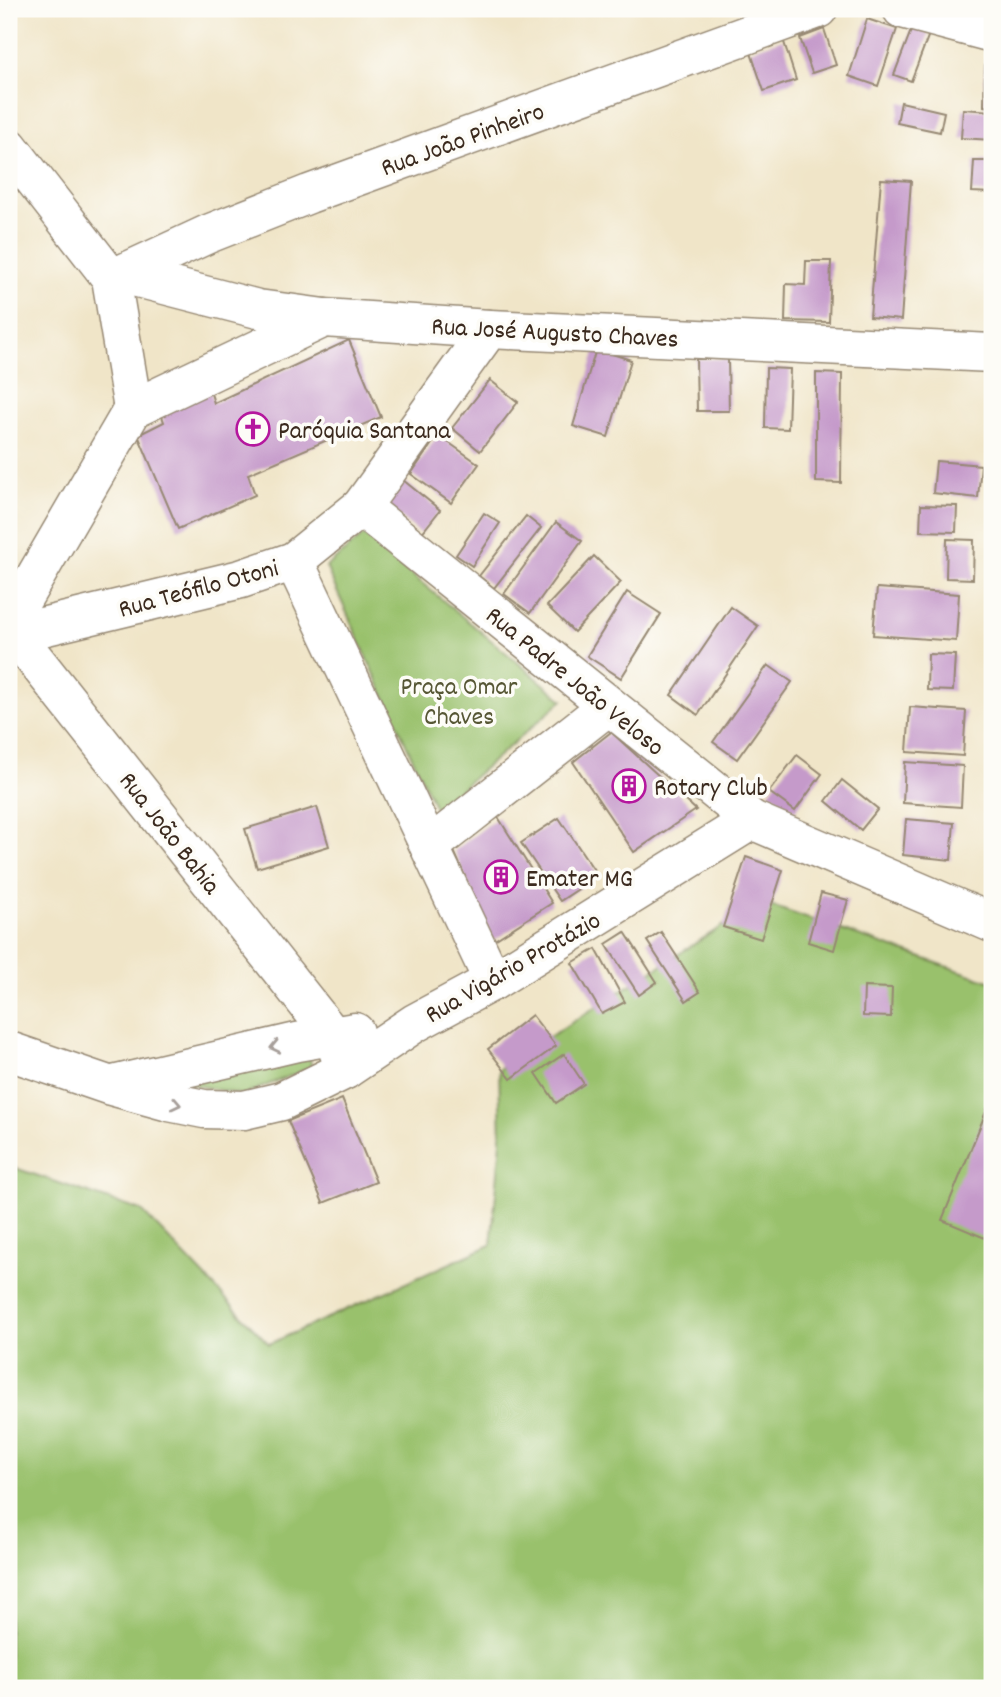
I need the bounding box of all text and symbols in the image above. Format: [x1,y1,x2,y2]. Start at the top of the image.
street label: Rua João Pinheiro [376,95,550,188]
street label: Rua José Augusto Chaves [430,310,679,359]
church icon: Paróquia Santana [234,410,272,448]
place label: Paróquia Santana [278,414,451,451]
street label: Rua Teófilo Otoni [115,551,283,629]
street label: Rua Padre João Veloso [476,599,671,767]
park label: Praça Omar Chaves [401,670,518,737]
street label: Rua João Bahia [108,765,229,904]
building icon: Rotary Club [610,767,648,805]
place label: Rotary Club [654,771,768,808]
building icon: Emater MG [482,858,520,896]
place label: Emater MG [526,862,633,899]
street label: Rua Vigário Protázio [419,904,608,1034]
one-way arrow [269,1039,281,1054]
one-way arrow [170,1095,182,1110]

